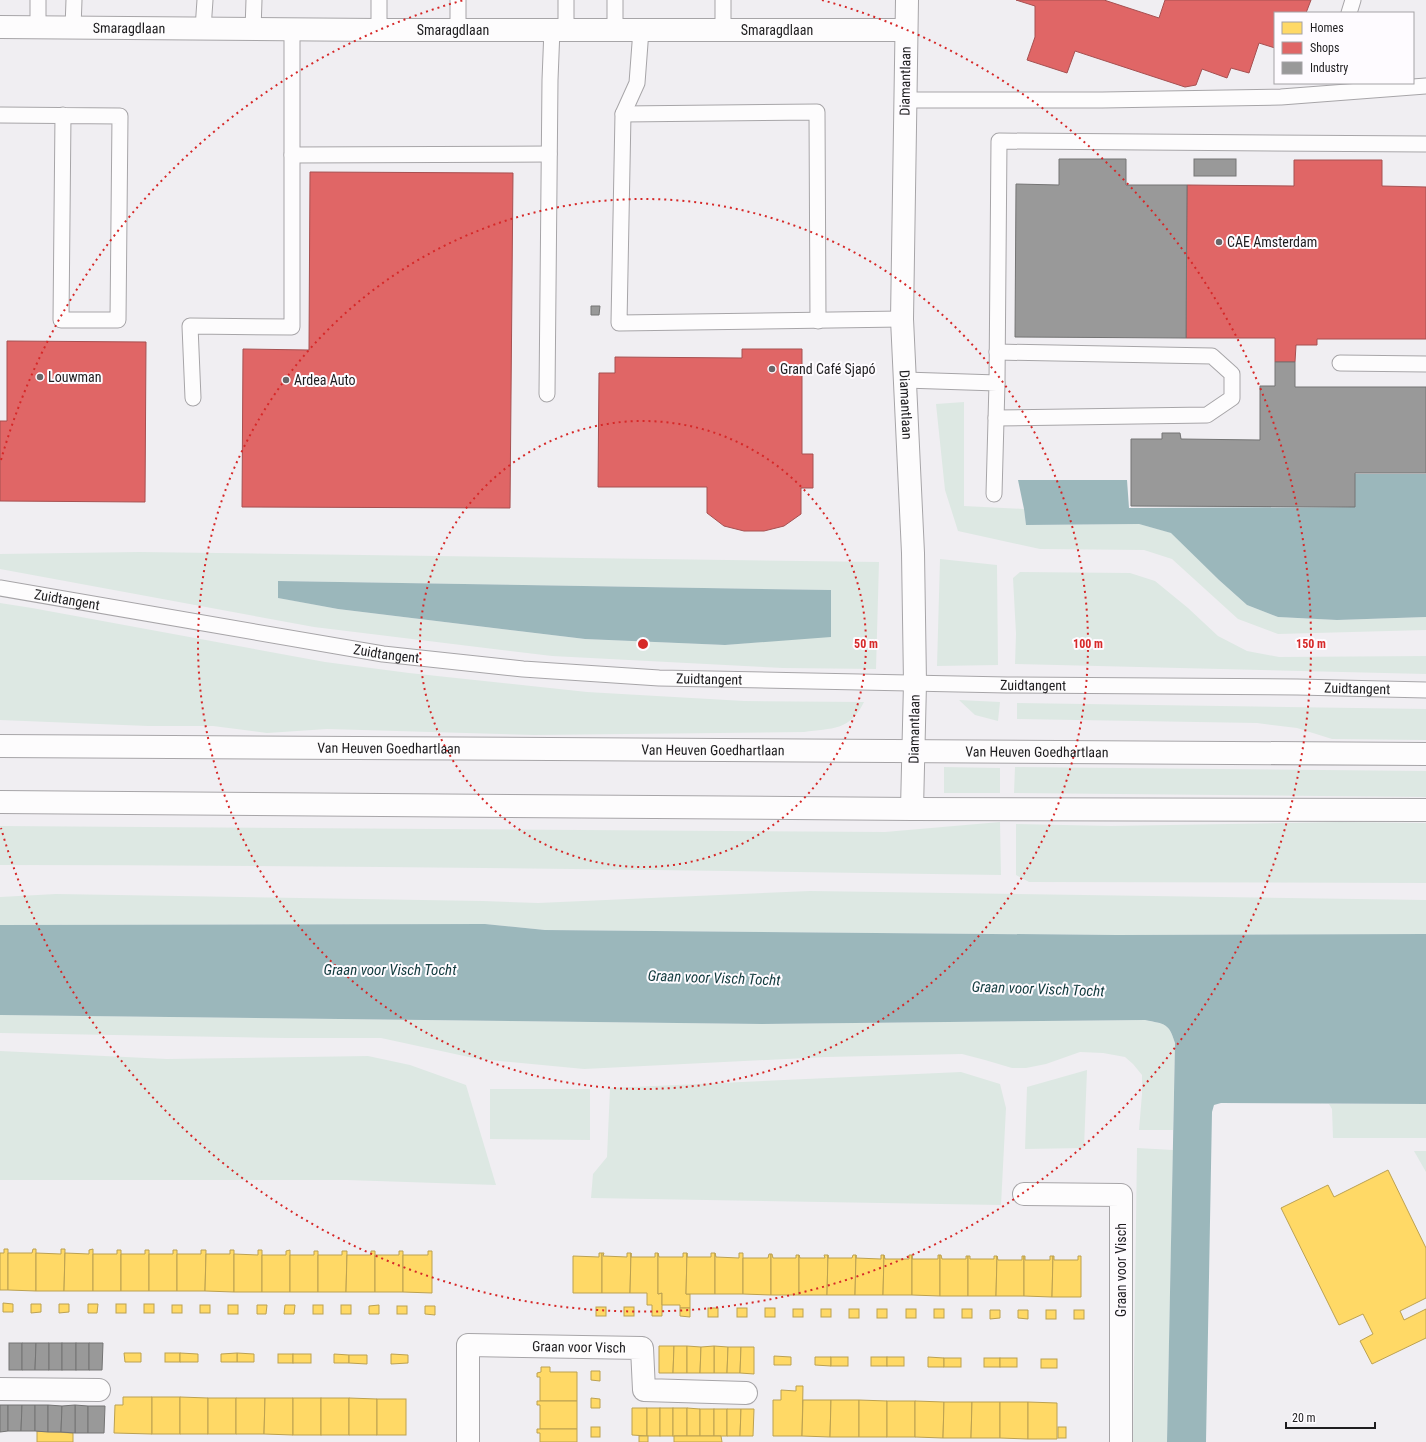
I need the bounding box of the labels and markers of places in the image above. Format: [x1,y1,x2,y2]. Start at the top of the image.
place label: CAE Amsterdam [1227,234,1317,250]
marker: CAE Amsterdam [1214,237,1224,247]
place label: Grand Café Sjapó [780,361,876,377]
marker: Grand Café Sjapó [767,364,777,374]
place label: Louwman [48,369,102,385]
marker: Louwman [35,372,45,382]
place label: Ardea Auto [294,372,355,388]
marker: Ardea Auto [281,375,291,385]
centre of rings [636,637,650,651]

